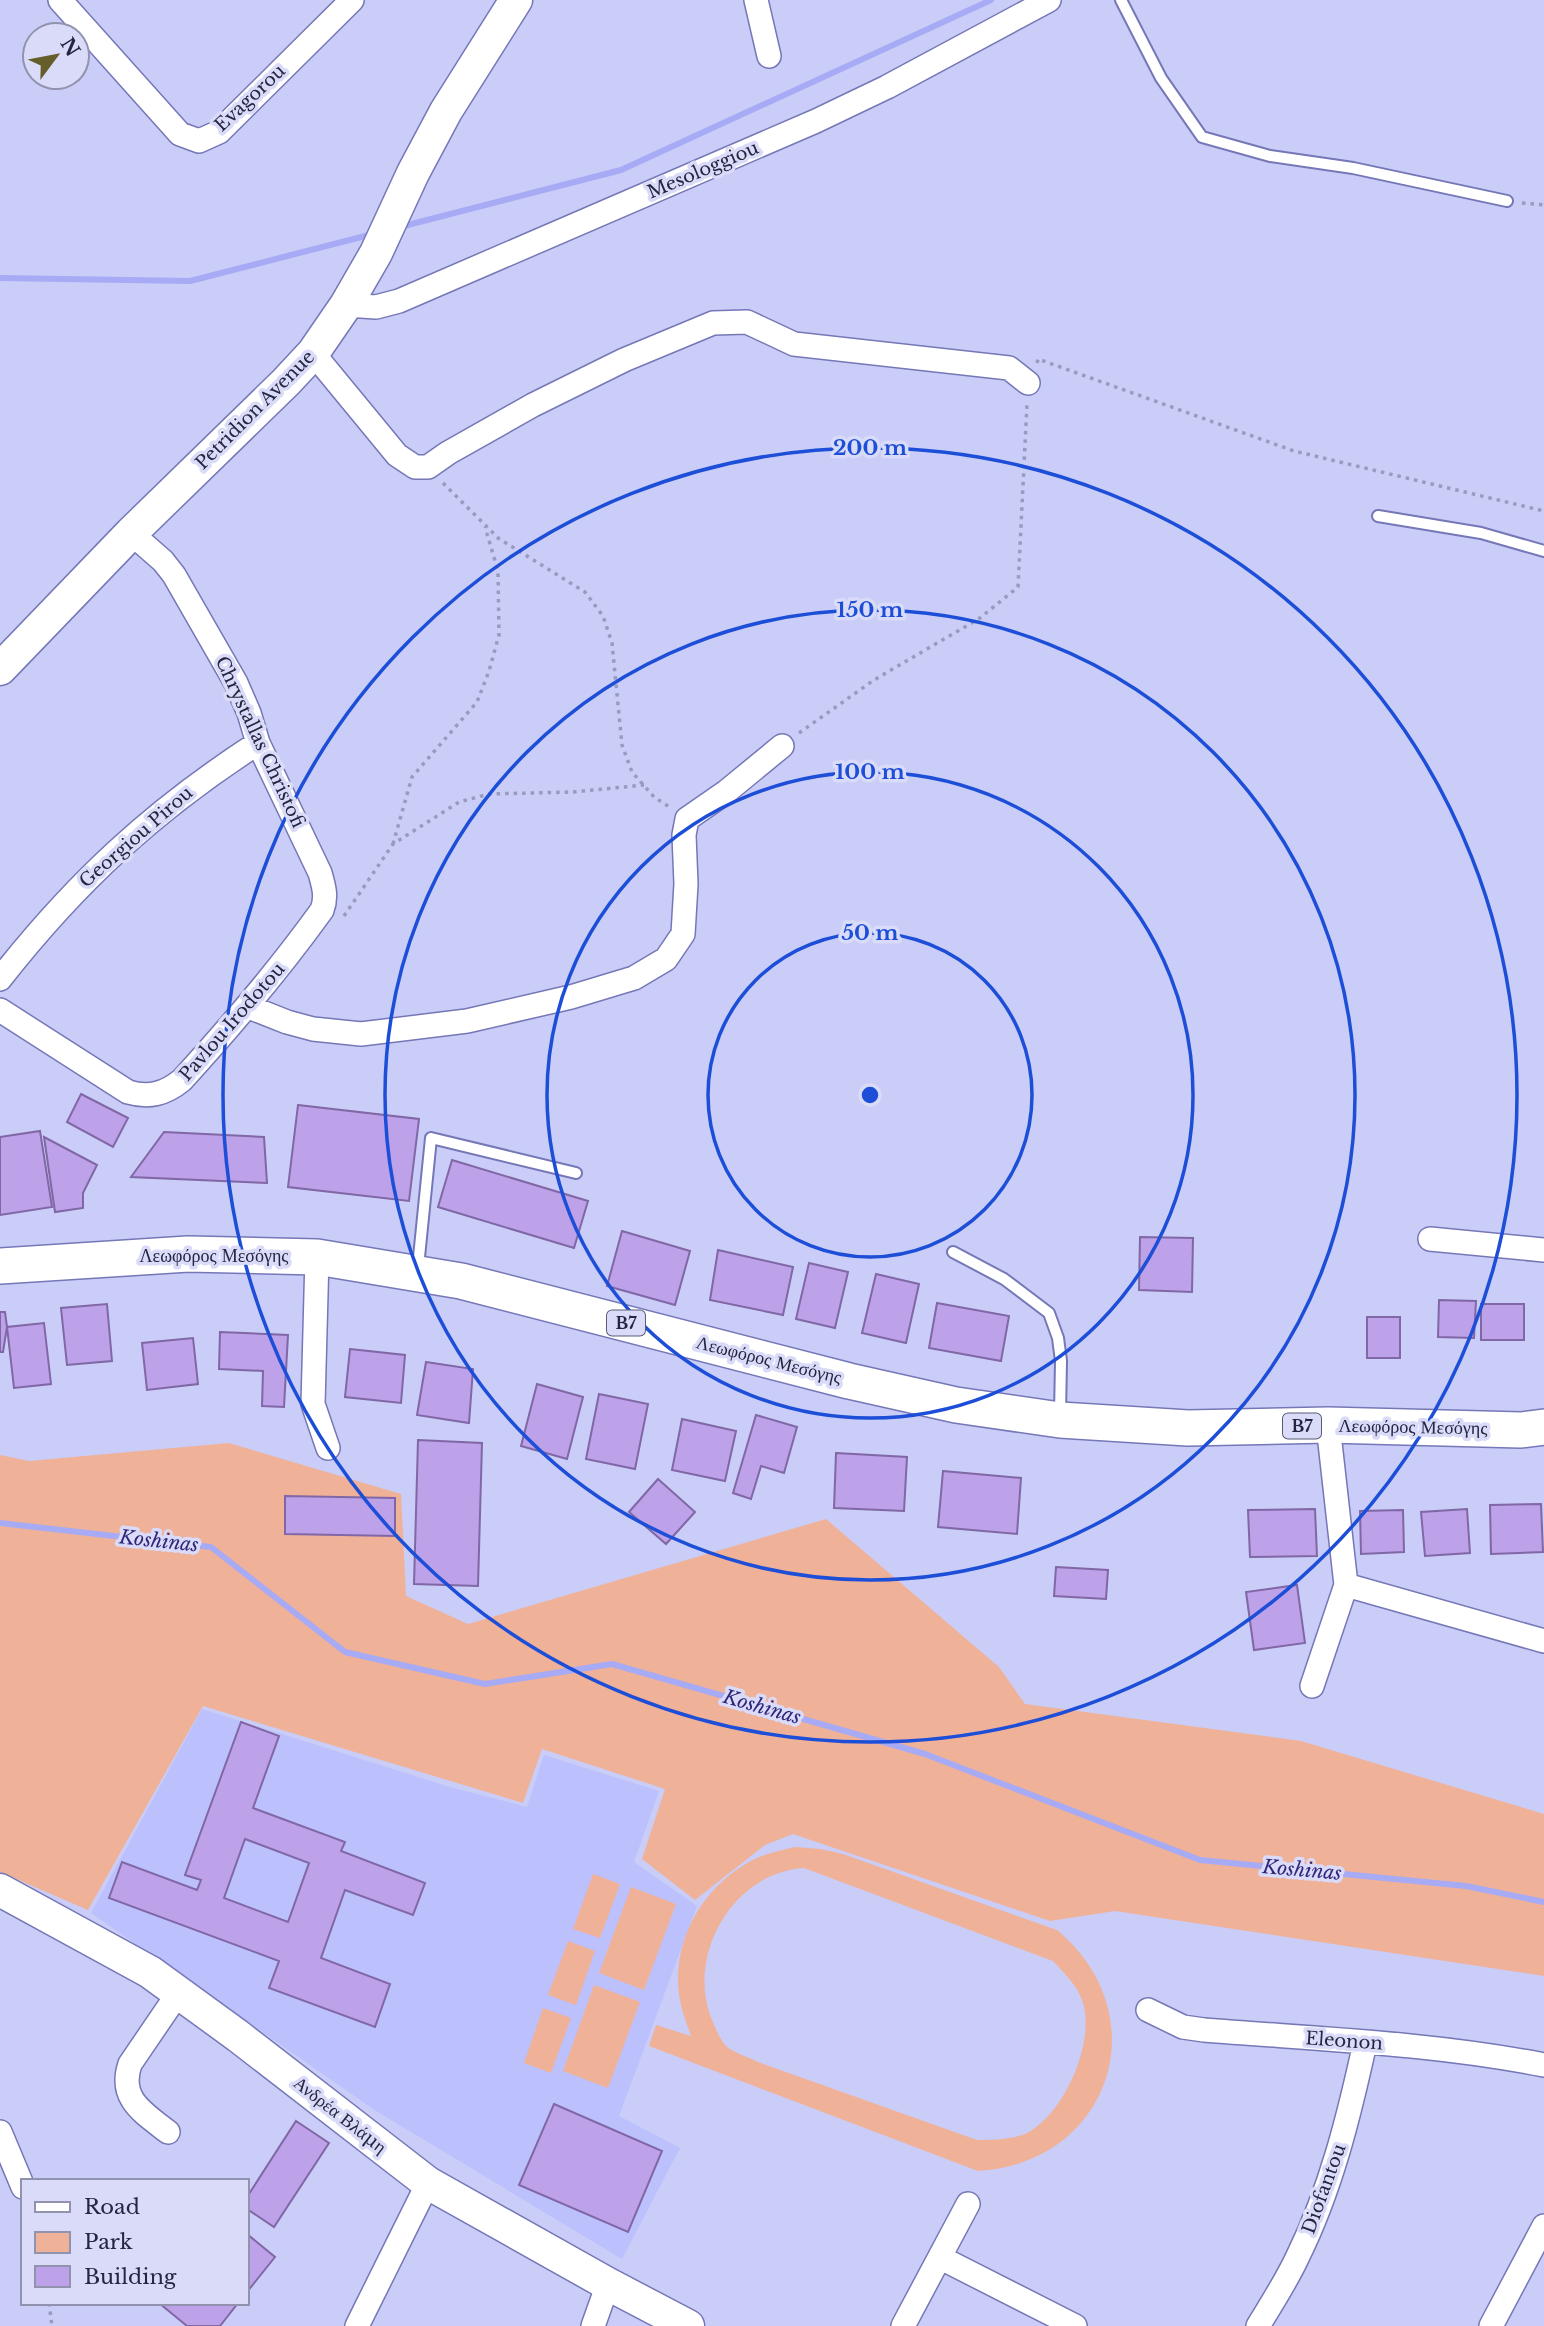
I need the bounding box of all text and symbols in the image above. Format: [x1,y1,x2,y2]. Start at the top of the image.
north arrow [21,21,91,91]
text: N [56,34,85,61]
street label: Evagorou [210,60,290,136]
street label: Mesologgiou [644,137,762,203]
street label: Petridion Avenue [191,346,319,474]
text: 200 m [833,435,907,461]
text: 150 m [837,597,903,623]
street label: Chrystallas Christofi [211,653,310,831]
text: 100 m [835,759,905,785]
street label: Georgiou Pirou [75,782,197,892]
text: 50 m [841,920,899,946]
street label: Pavlou Irodotou [175,958,289,1086]
centre of rings [858,1083,882,1107]
street label: Λεωφόρος Μεσόγης [140,1245,288,1267]
road number: B7 [607,1310,645,1336]
street label: Λεωφόρος Μεσόγης [694,1331,844,1389]
road number: B7 [1283,1414,1321,1438]
street label: Λεωφόρος Μεσόγης [1338,1415,1488,1439]
water label: Koshinas [117,1525,200,1557]
water label: Koshinas [720,1685,803,1729]
water label: Koshinas [1260,1855,1343,1885]
street label: Eleonon [1305,2027,1383,2055]
street label: Ανδρέα Βλάμη [289,2072,391,2158]
street label: Diofantou [1298,2141,1350,2237]
legend [21,2179,248,2305]
text: Road [84,2194,140,2220]
text: Park [84,2229,133,2255]
text: Building [84,2264,177,2290]

